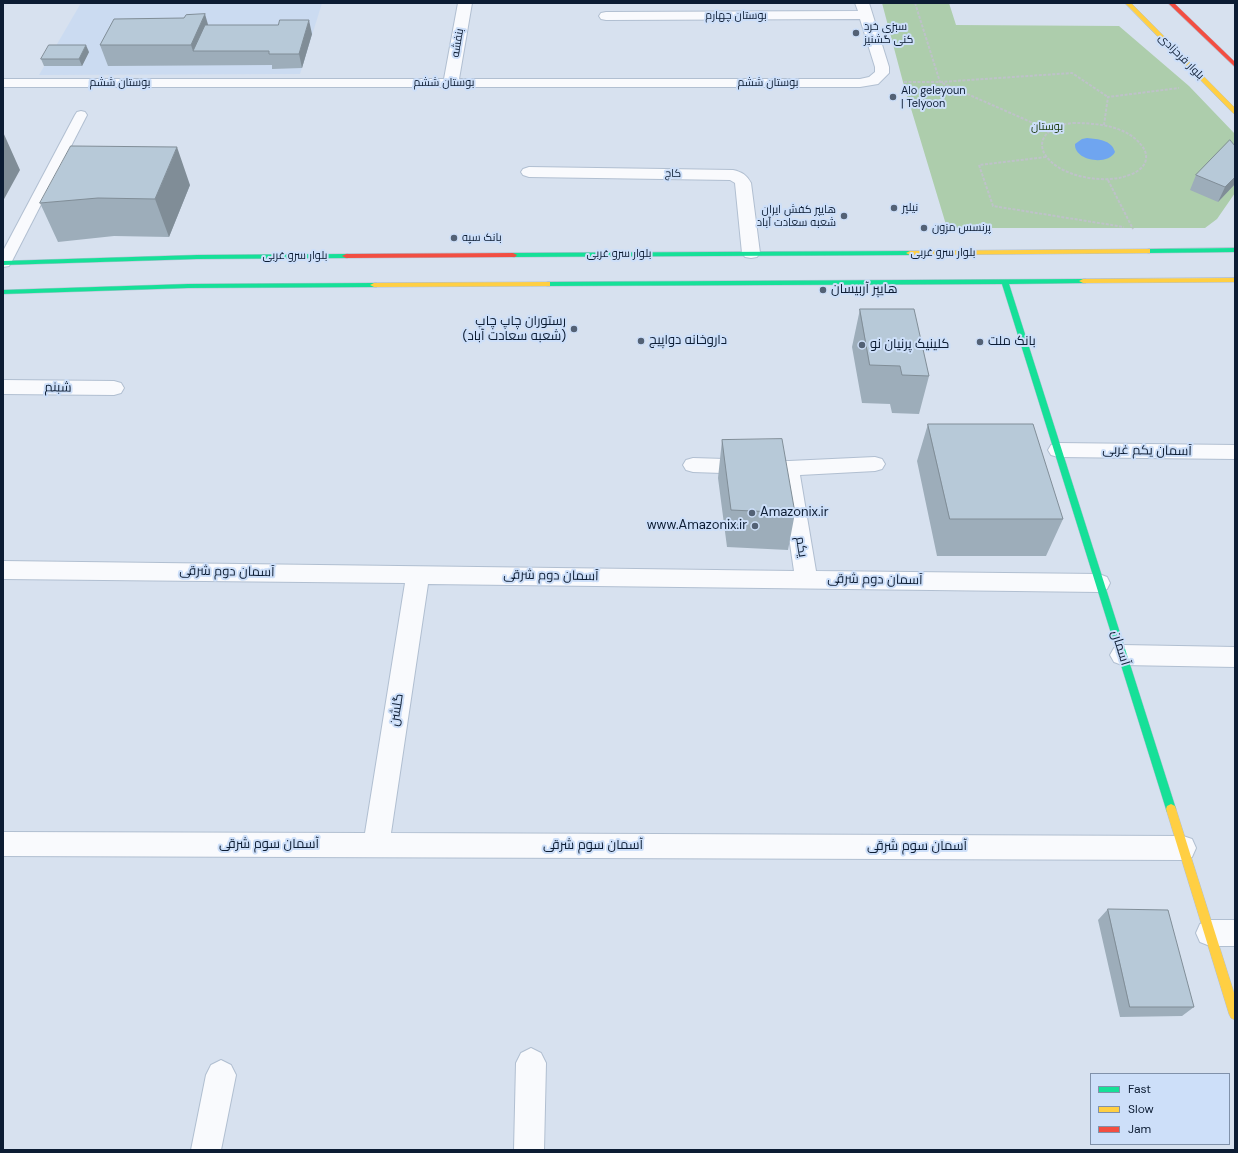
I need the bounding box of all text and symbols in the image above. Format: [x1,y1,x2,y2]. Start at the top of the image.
street label: بوستان چهارم [705,9,767,23]
place label: سبزی خرد کنی گشنیز [864,20,913,46]
street label: بنفشه [449,28,467,58]
marker: سبزی خرد کنی گشنیز [851,28,861,38]
street label: بلوار فرحزادی [1155,31,1207,83]
street label: بوستان ششم [90,76,150,90]
street label: بوستان ششم [414,76,474,90]
street label: بوستان ششم [738,76,798,90]
place label: Alo geleyoun | Telyoon [901,84,966,110]
marker: Alo geleyoun | Telyoon [888,92,898,102]
park label: بوستان [1031,120,1063,134]
street label: کاج [665,167,681,181]
place label: نیلپر [902,201,918,215]
place label: هایپر کفش ایران شعبه سعادت آباد [757,203,836,229]
marker: نیلپر [889,203,899,213]
marker: هایپر کفش ایران شعبه سعادت آباد [839,211,849,221]
place label: پرنسس مزون [932,221,991,235]
marker: پرنسس مزون [919,223,929,233]
place label: بانک سپه [462,231,502,245]
marker: بانک سپه [449,233,459,243]
street label: بلوار سرو غربی [910,246,976,260]
street label: بلوار سرو غربی [586,247,652,261]
street label: بلوار سرو غربی [262,249,328,263]
place label: هایپر آربیسان [831,282,898,298]
marker: هایپر آربیسان [818,285,828,295]
place label: رستوران چاپ چاپ (شعبه سعادت آباد) [463,314,566,345]
marker: رستوران چاپ چاپ (شعبه سعادت آباد) [569,324,579,334]
place label: داروخانه دواپیچ [649,333,727,349]
place label: بانک ملت [988,334,1036,350]
marker: داروخانه دواپیچ [636,336,646,346]
place label: کلینیک پرنیان نو [870,337,949,353]
marker: بانک ملت [975,337,985,347]
marker: کلینیک پرنیان نو [857,340,867,350]
street label: شبنم [44,380,72,396]
street label: آسمان یکم غربی [1102,442,1192,460]
place label: Amazonix.ir [760,505,828,521]
marker: Amazonix.ir [747,508,757,518]
place label: www.Amazonix.ir [647,518,747,534]
marker: www.Amazonix.ir [750,521,760,531]
street label: یکم [792,536,810,558]
street label: آسمان دوم شرقی [179,563,275,581]
street label: آسمان دوم شرقی [503,567,599,585]
street label: آسمان دوم شرقی [827,571,923,589]
street label: آسمان [1107,629,1133,667]
street label: گلشن [387,693,407,727]
street label: آسمان سوم شرقی [219,837,319,853]
street label: آسمان سوم شرقی [543,838,643,854]
street label: آسمان سوم شرقی [867,839,967,855]
legend [1090,1073,1230,1145]
text: Fast [1128,1081,1151,1097]
text: Slow [1128,1101,1154,1117]
text: Jam [1128,1121,1151,1137]

